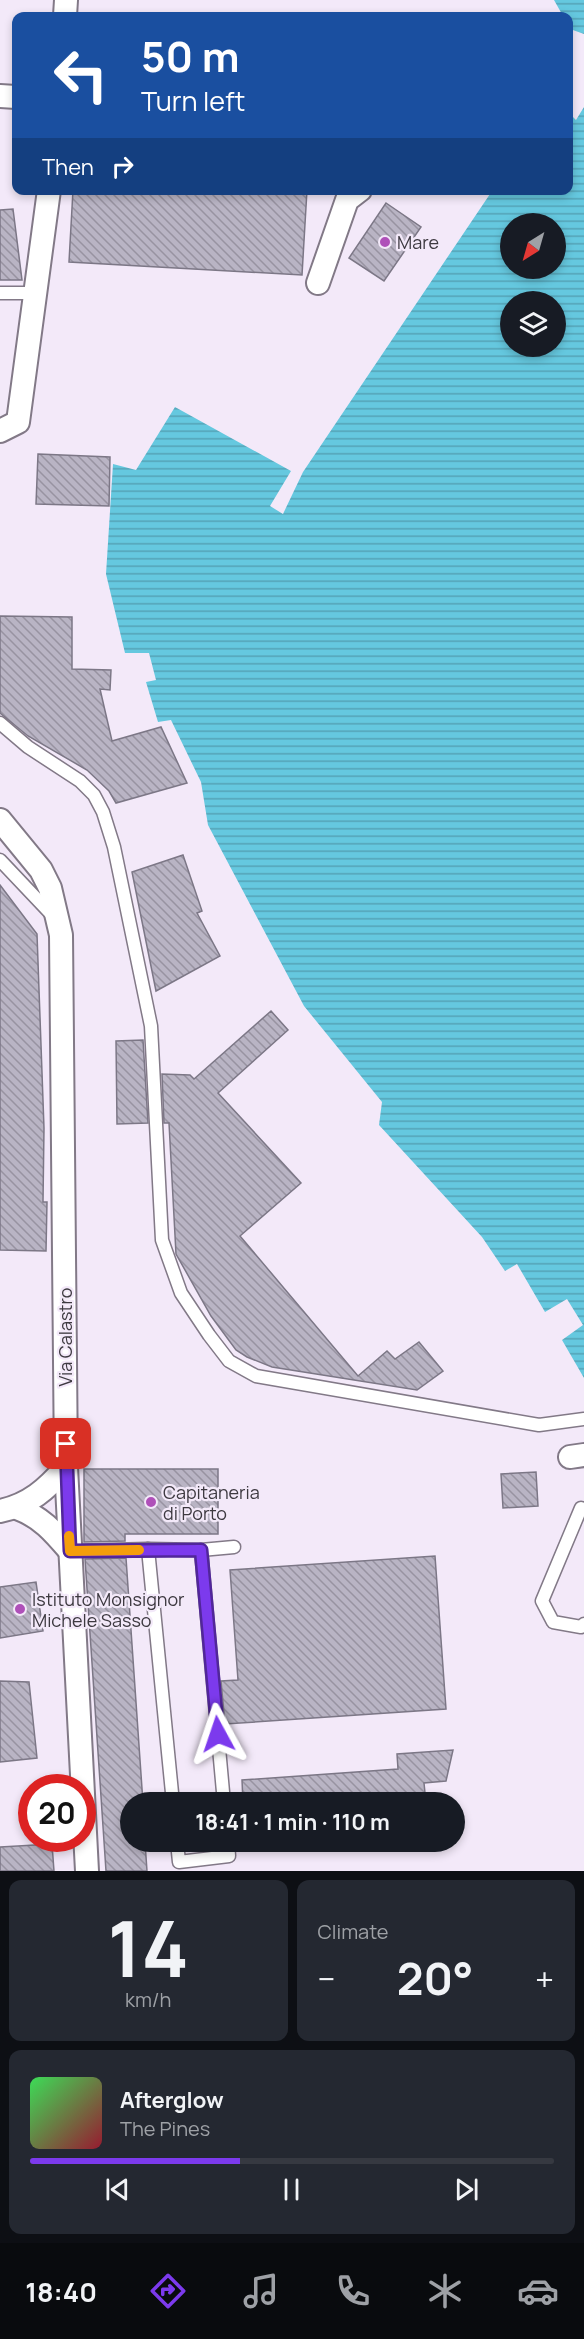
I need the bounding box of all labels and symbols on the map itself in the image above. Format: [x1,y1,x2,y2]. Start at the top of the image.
north arrow [500,213,566,279]
place label: Mare [397,230,439,254]
marker: Mare [378,235,392,249]
street label: Via Calastro [53,1287,77,1387]
pin [40,1418,91,1469]
place label: Capitaneria di Porto [163,1480,260,1525]
marker: Capitaneria di Porto [144,1495,158,1509]
place label: Istituto Monsignor Michele Sasso [32,1587,185,1632]
marker: Istituto Monsignor Michele Sasso [13,1602,27,1616]
position arrow [186,1702,250,1766]
speed limit sign: 20 [18,1774,96,1852]

